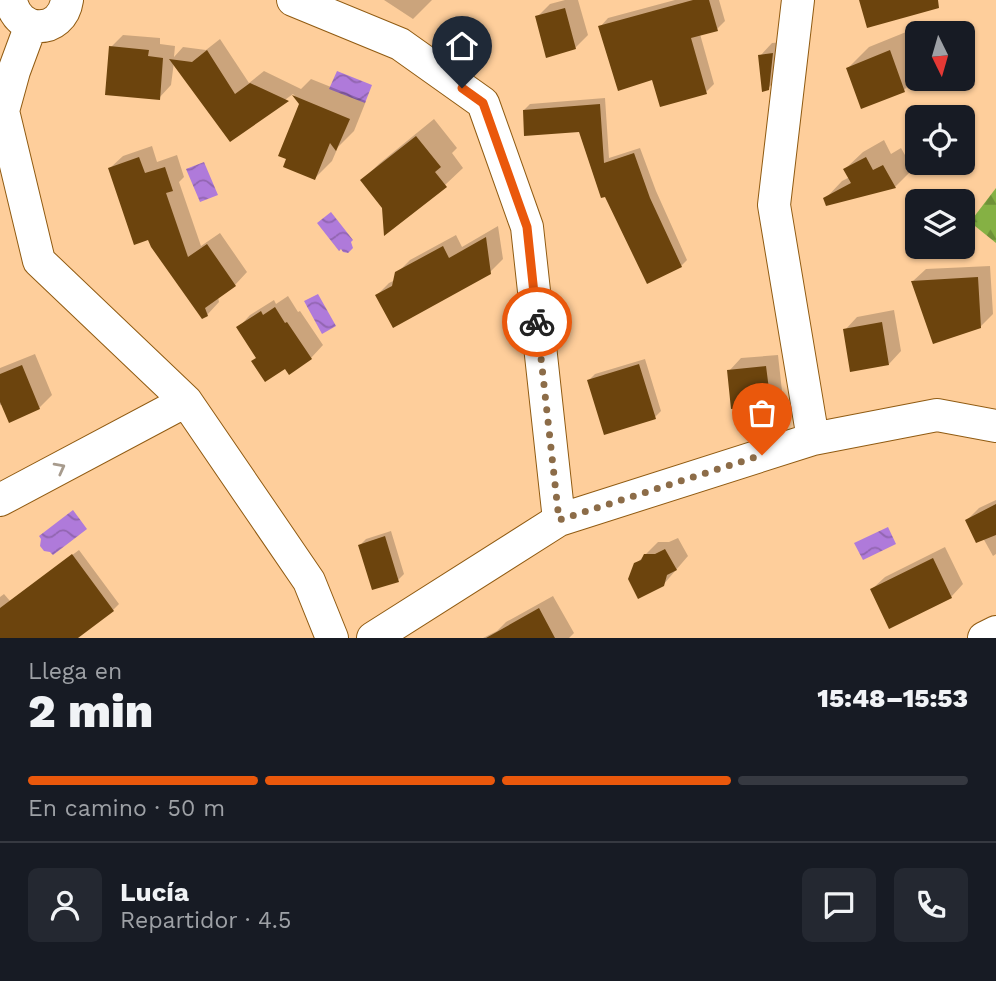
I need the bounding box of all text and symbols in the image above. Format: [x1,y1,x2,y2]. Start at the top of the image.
pin [432,16,492,88]
north arrow [905,21,975,91]
map controls [905,21,975,259]
icon: home [443,27,481,65]
button: locate [905,105,975,175]
button: layers [905,189,975,259]
courier [502,287,572,357]
icon: bike [518,303,556,341]
pin [732,383,792,455]
icon: bag [743,394,781,432]
one-way arrow [53,462,65,476]
text: Llega en [28,658,122,685]
text: 15:48–15:53 [817,683,968,713]
text: 2 min [28,684,153,738]
text: En camino · 50 m [28,795,225,822]
button: person [28,868,102,942]
button: chat [802,868,876,942]
button: phone [894,868,968,942]
text: Lucía [120,877,189,907]
text: Repartidor · 4.5 [120,907,291,934]

